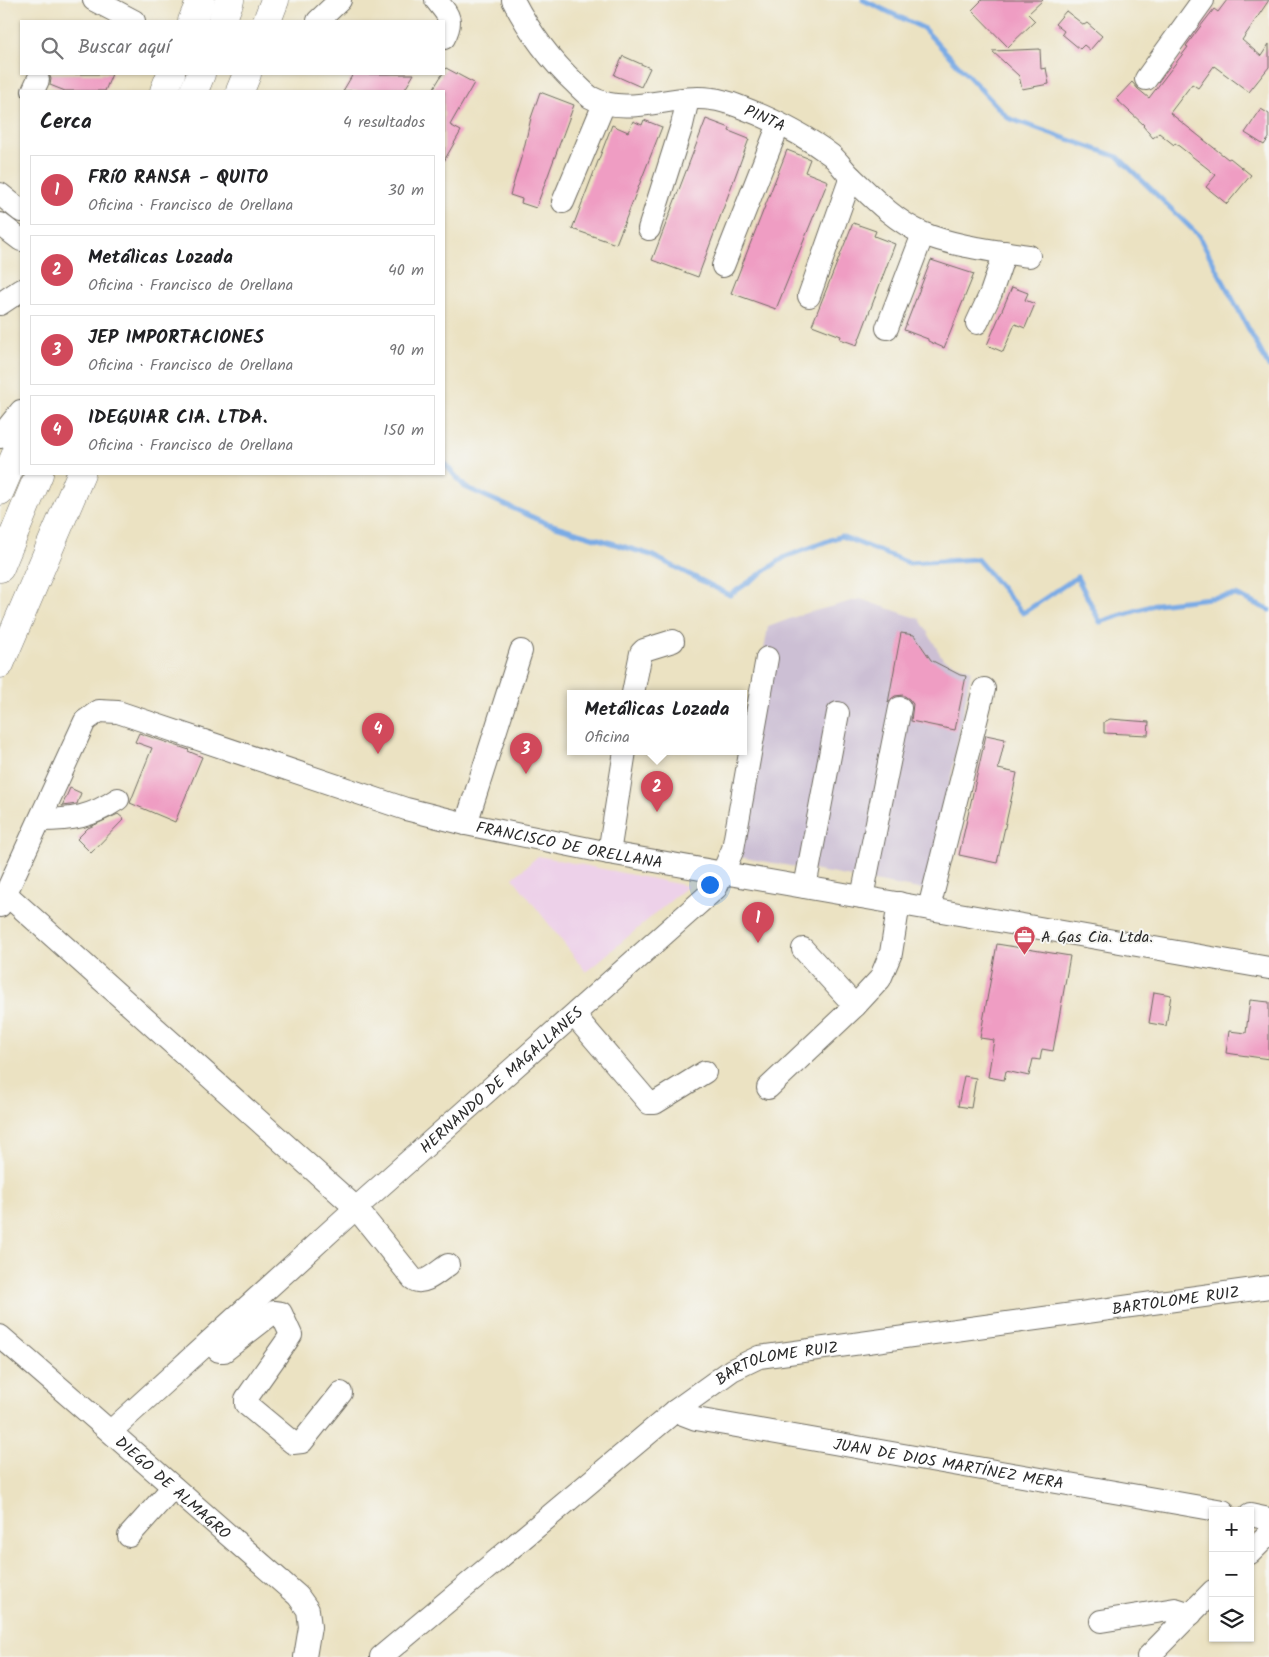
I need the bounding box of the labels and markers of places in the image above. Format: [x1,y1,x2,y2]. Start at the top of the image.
pin: 4 [362,713,394,754]
pin: 3 [510,733,542,774]
pin: 2 [641,771,673,812]
pin: 1 [742,902,774,943]
office icon: A Gas Cia. Ltda. [1013,924,1037,955]
place label: A Gas Cia. Ltda. [1041,925,1153,950]

